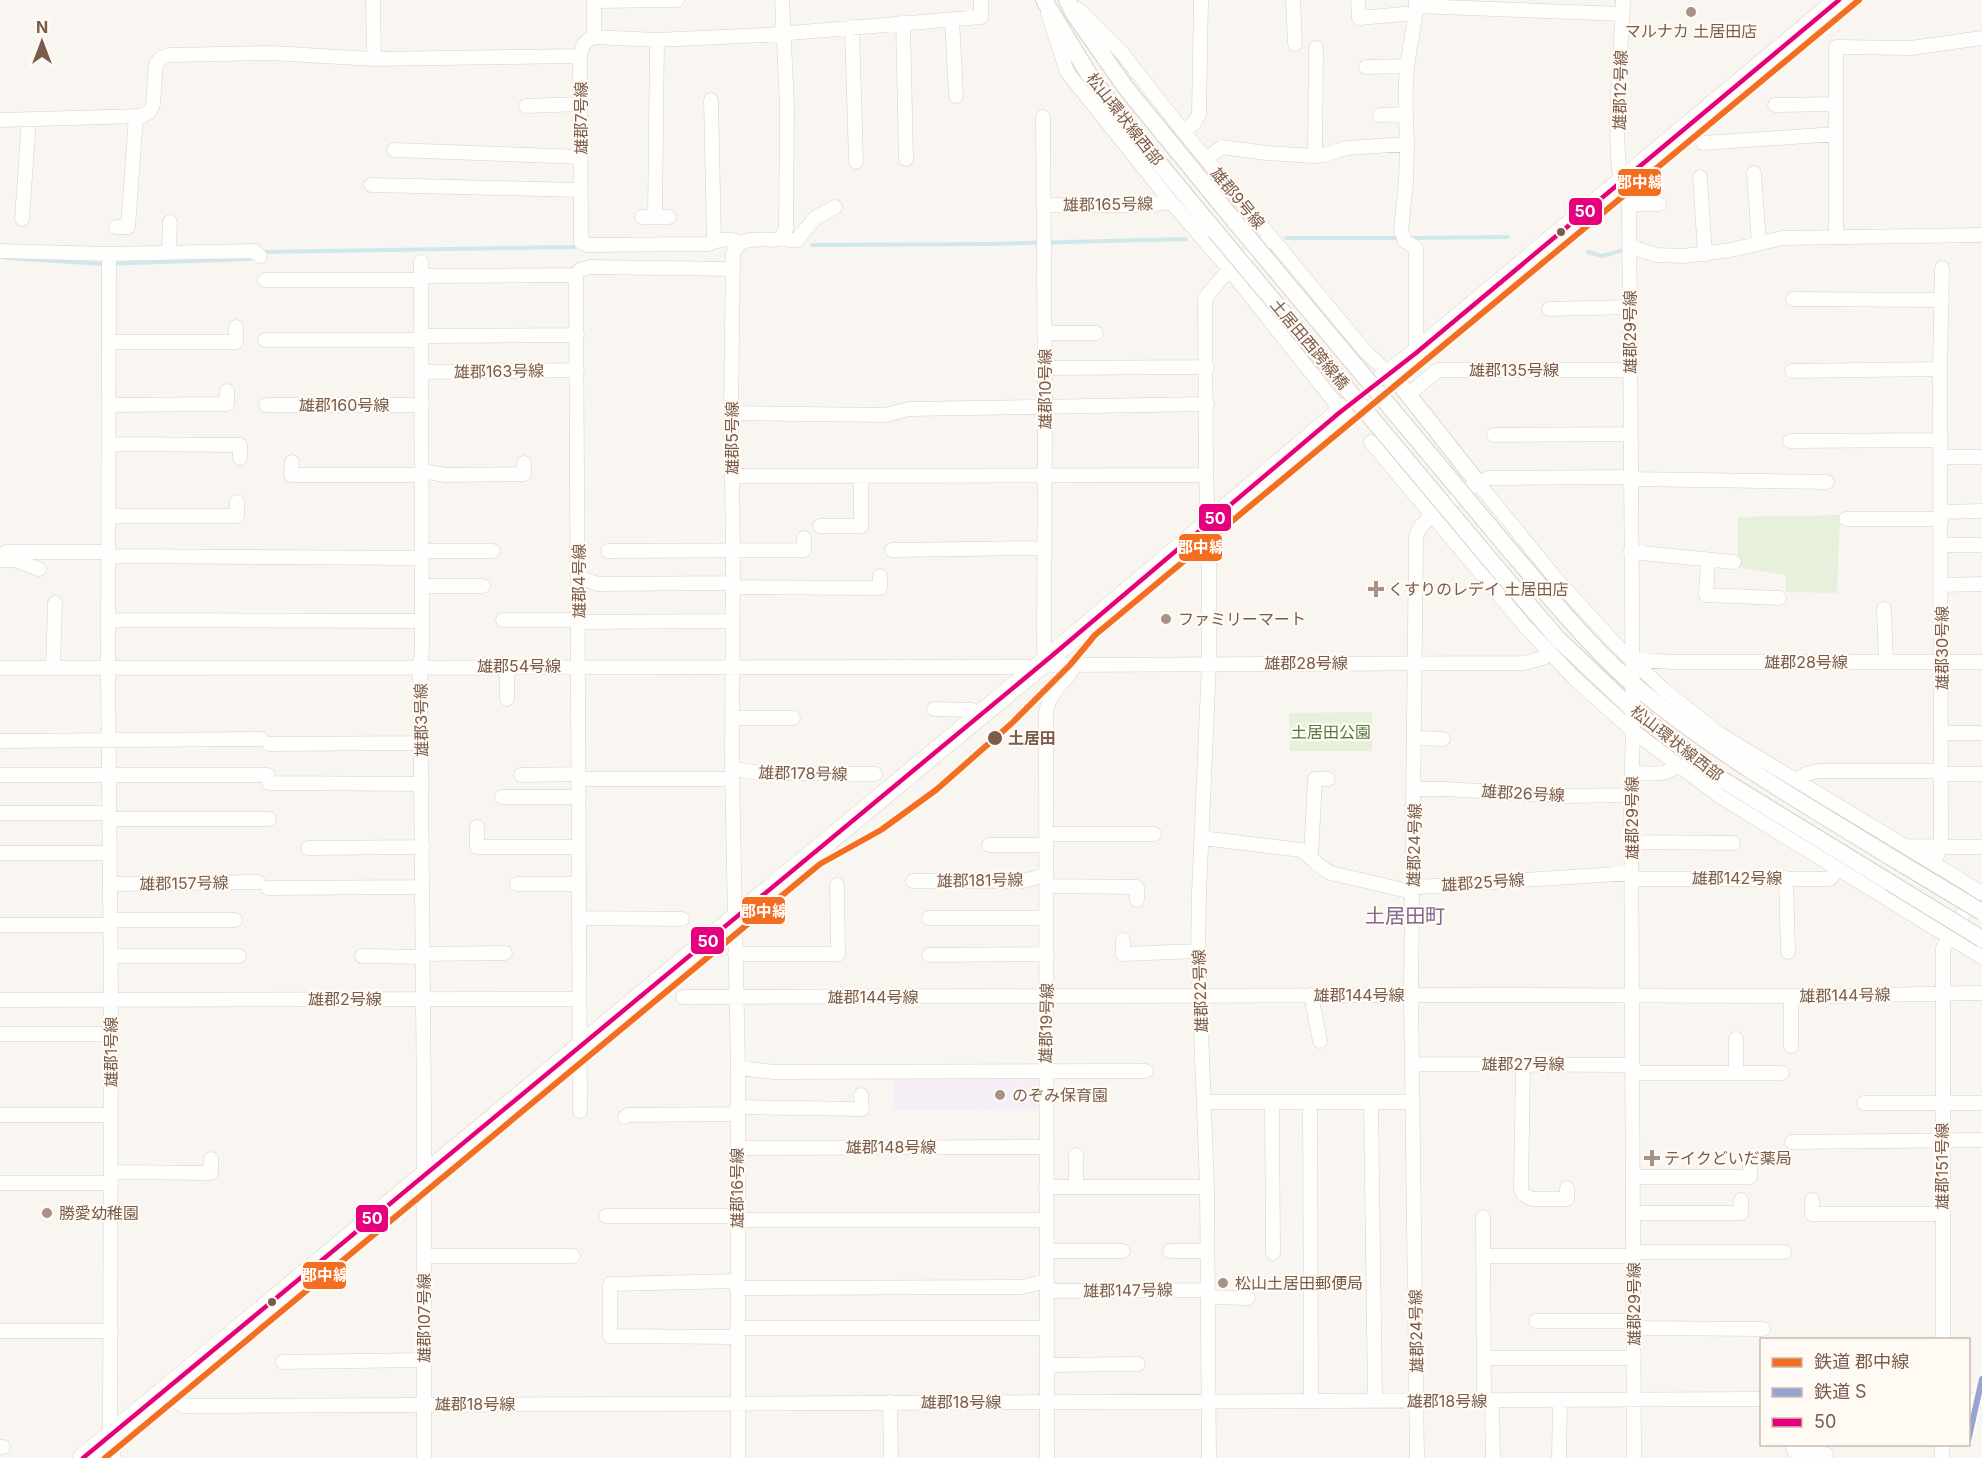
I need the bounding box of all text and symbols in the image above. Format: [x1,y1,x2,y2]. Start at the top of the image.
marker: マルナカ 土居田店 [1684,5,1698,19]
north arrow [12,12,72,72]
text: N [36,17,48,37]
place label: マルナカ 土居田店 [1625,21,1757,41]
street label: 雄郡12号線 [1609,50,1631,130]
street label: 松山環状線西部 [1083,69,1167,169]
street label: 雄郡7号線 [571,81,591,155]
street label: 雄郡9号線 [1207,163,1269,233]
line badge: 郡中線 [1617,168,1662,197]
text: 郡中線 [1616,172,1664,192]
street label: 雄郡165号線 [1063,193,1153,215]
line badge: 50 [1568,197,1603,226]
text: 50 [1574,201,1596,221]
unlabelled marker [1555,226,1567,238]
street label: 雄郡29号線 [1620,290,1640,374]
street label: 土居田西跨線橋 [1266,295,1354,393]
street label: 雄郡10号線 [1035,349,1055,429]
street label: 雄郡163号線 [454,360,544,382]
street label: 雄郡135号線 [1469,360,1559,380]
street label: 雄郡160号線 [299,395,389,415]
street label: 雄郡5号線 [722,401,742,475]
line badge: 50 [1198,503,1232,532]
text: 50 [1204,508,1226,528]
line badge: 郡中線 [1178,533,1223,562]
text: 郡中線 [1177,537,1225,557]
street label: 雄郡4号線 [569,544,589,618]
place label: くすりのレデイ 土居田店 [1388,579,1569,599]
marker: くすりのレデイ 土居田店 [1369,582,1383,596]
street label: 雄郡30号線 [1932,606,1952,690]
place label: ファミリーマート [1178,609,1306,629]
marker: ファミリーマート [1159,612,1173,626]
street label: 雄郡28号線 [1764,652,1848,672]
street label: 雄郡28号線 [1264,653,1348,673]
street label: 雄郡54号線 [477,656,561,676]
street label: 雄郡3号線 [410,683,432,757]
street label: 松山環状線西部 [1627,701,1727,785]
park label: 土居田公園 [1291,722,1371,742]
place label: 土居田 [1008,728,1056,748]
marker: 土居田 [986,729,1004,747]
street label: 雄郡178号線 [758,762,848,784]
street label: 雄郡29号線 [1622,776,1642,860]
street label: 雄郡26号線 [1481,781,1565,805]
street label: 雄郡24号線 [1403,803,1425,887]
street label: 雄郡142号線 [1692,868,1782,888]
street label: 雄郡181号線 [936,869,1024,891]
street label: 雄郡25号線 [1441,869,1525,895]
street label: 雄郡157号線 [139,872,229,894]
line badge: 郡中線 [741,896,786,925]
text: 郡中線 [740,901,788,921]
district label: 土居田町 [1365,904,1445,928]
line badge: 50 [690,926,725,955]
text: 50 [697,931,719,951]
street label: 雄郡22号線 [1189,949,1211,1033]
street label: 雄郡19号線 [1035,983,1057,1063]
street label: 雄郡144号線 [1799,984,1891,1006]
street label: 雄郡144号線 [1313,985,1405,1005]
street label: 雄郡144号線 [827,987,919,1007]
street label: 雄郡2号線 [308,989,382,1009]
street label: 雄郡1号線 [101,1017,121,1087]
street label: 雄郡27号線 [1482,1054,1564,1074]
place label: のぞみ保育園 [1012,1085,1108,1105]
marker: のぞみ保育園 [993,1088,1007,1102]
street label: 雄郡151号線 [1932,1123,1952,1209]
street label: 雄郡148号線 [846,1137,936,1157]
street label: 雄郡16号線 [727,1148,747,1228]
place label: テイクどいだ薬局 [1664,1148,1792,1168]
marker: テイクどいだ薬局 [1645,1151,1659,1165]
place label: 勝愛幼稚園 [59,1203,139,1223]
line badge: 50 [355,1204,389,1233]
marker: 勝愛幼稚園 [40,1206,54,1220]
text: 50 [361,1208,383,1228]
line badge: 郡中線 [302,1261,347,1290]
street label: 雄郡29号線 [1624,1262,1644,1346]
text: 郡中線 [301,1265,349,1285]
street label: 雄郡107号線 [414,1273,434,1363]
place label: 松山土居田郵便局 [1235,1273,1363,1293]
marker: 松山土居田郵便局 [1216,1276,1230,1290]
street label: 雄郡147号線 [1083,1279,1173,1301]
street label: 雄郡24号線 [1405,1289,1427,1373]
unlabelled marker [266,1296,278,1308]
legend [1760,1338,1970,1446]
text: 鉄道 郡中線 [1814,1351,1909,1372]
text: 鉄道 S [1814,1381,1867,1402]
street label: 雄郡18号線 [1407,1391,1487,1411]
street label: 雄郡18号線 [921,1392,1001,1412]
street label: 雄郡18号線 [435,1394,515,1414]
text: 50 [1814,1411,1836,1432]

